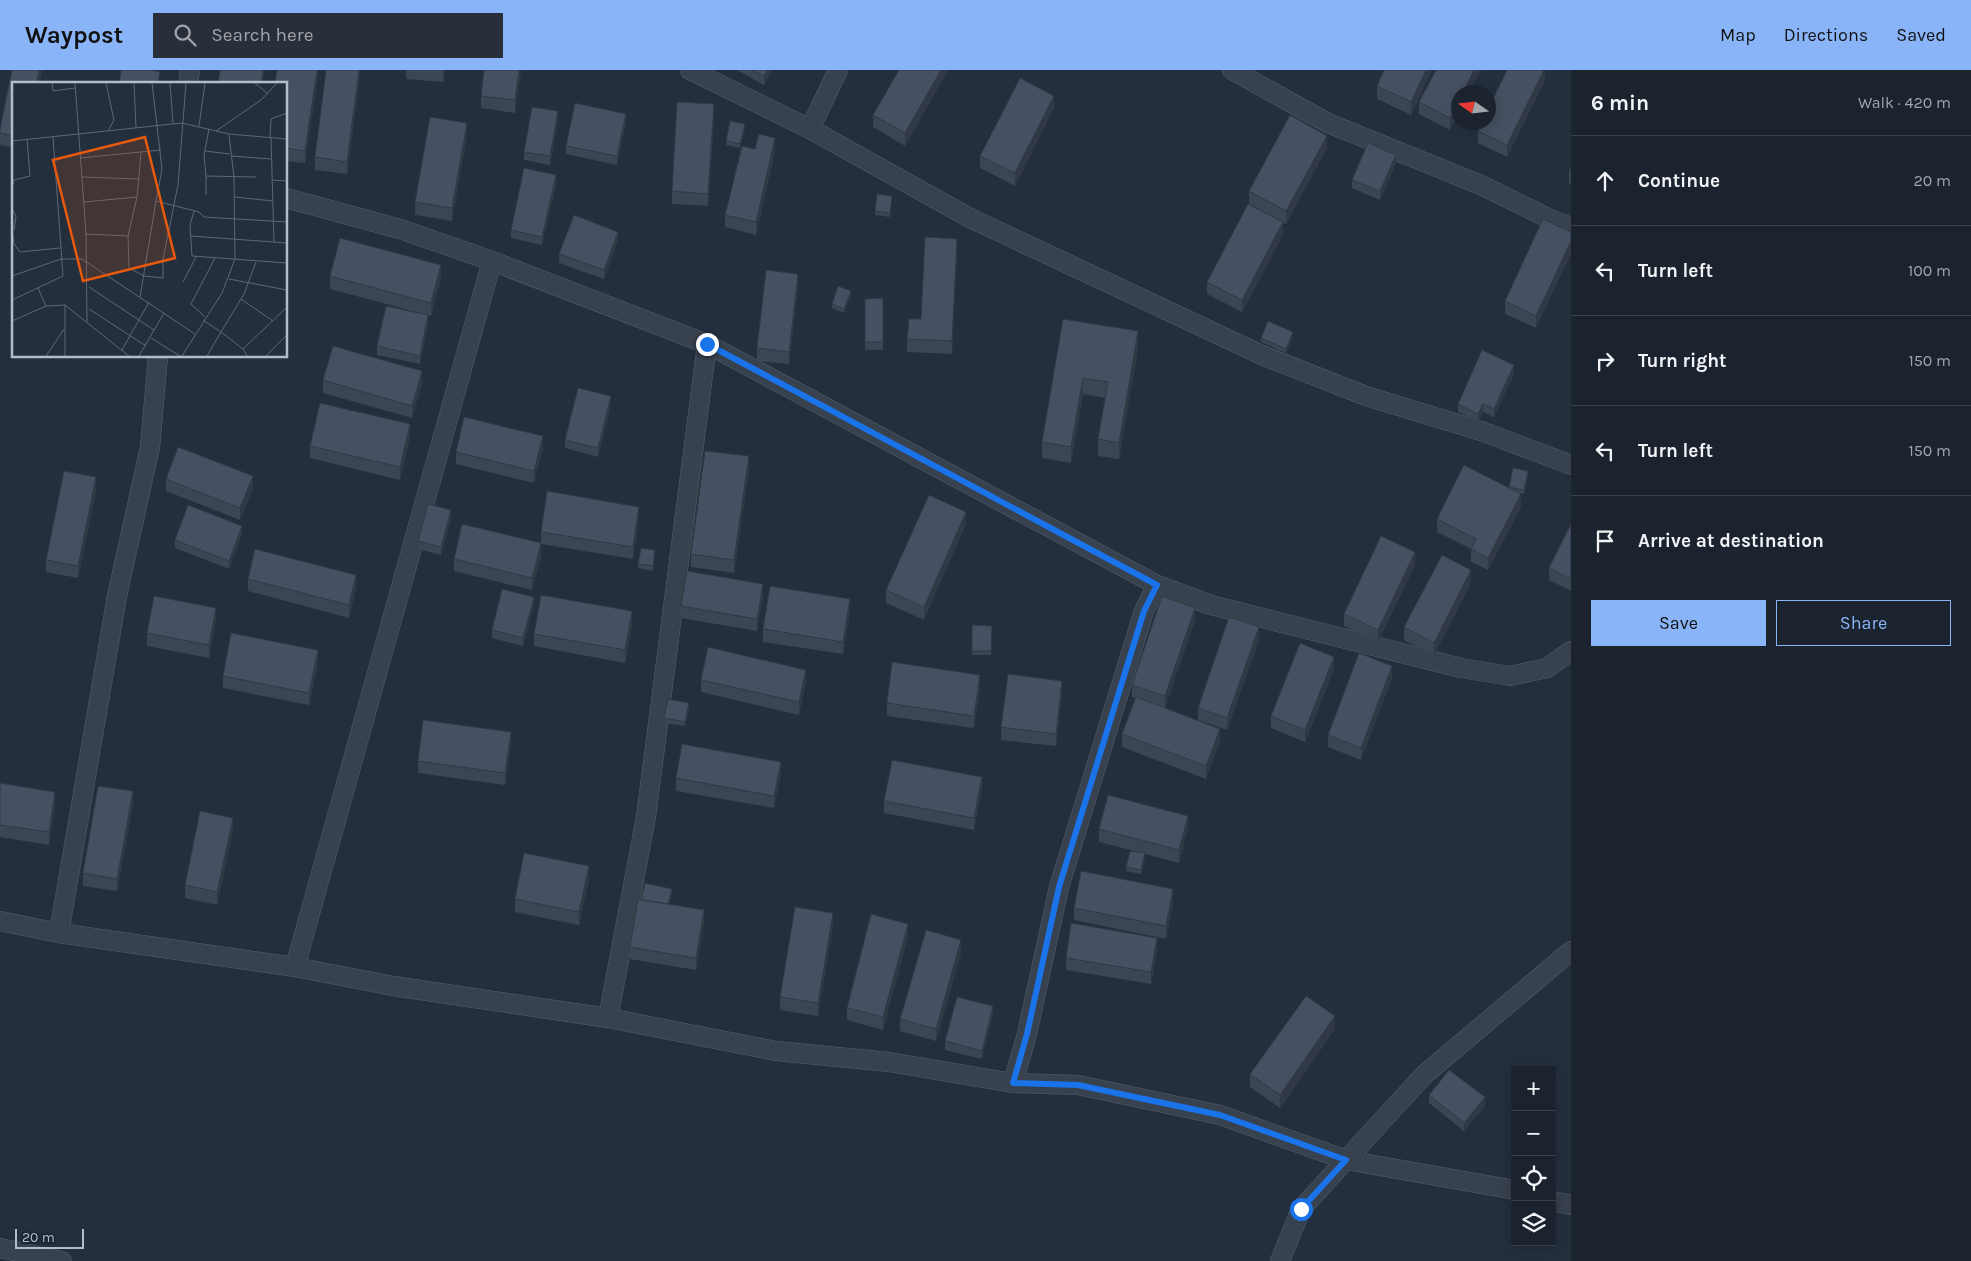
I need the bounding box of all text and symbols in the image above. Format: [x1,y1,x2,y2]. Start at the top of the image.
search box [153,13,503,58]
text: Waypost [25,21,123,49]
icon: search [171,21,199,49]
text: Search here [211,24,313,46]
text: Map [1720,24,1756,46]
text: Directions [1784,24,1868,46]
text: Saved [1896,24,1946,46]
inset map [12,82,288,358]
north arrow [1451,85,1496,130]
text: 6 min [1591,91,1649,115]
text: Walk · 420 m [1858,93,1951,112]
icon: ahead [1591,167,1619,195]
text: Continue [1638,170,1720,192]
text: 20 m [1913,171,1951,190]
icon: left [1591,257,1619,285]
text: Turn left [1638,260,1713,282]
text: 100 m [1908,261,1951,280]
route end [696,333,719,356]
icon: right [1591,347,1619,375]
text: Turn right [1638,350,1727,372]
text: 150 m [1908,351,1951,370]
icon: left [1591,437,1619,465]
text: Turn left [1638,440,1713,462]
text: 150 m [1908,441,1951,460]
icon: arrive [1591,527,1619,555]
text: Arrive at destination [1638,530,1824,552]
button: Save [1591,600,1766,646]
button: Share [1776,600,1951,646]
map controls [1511,1066,1556,1246]
button: + [1511,1066,1556,1111]
button: − [1511,1111,1556,1156]
button: locate [1511,1156,1556,1201]
route start [1290,1198,1313,1221]
button: layers [1511,1201,1556,1246]
scale bar [15,1226,84,1249]
text: 20 m [22,1229,55,1246]

